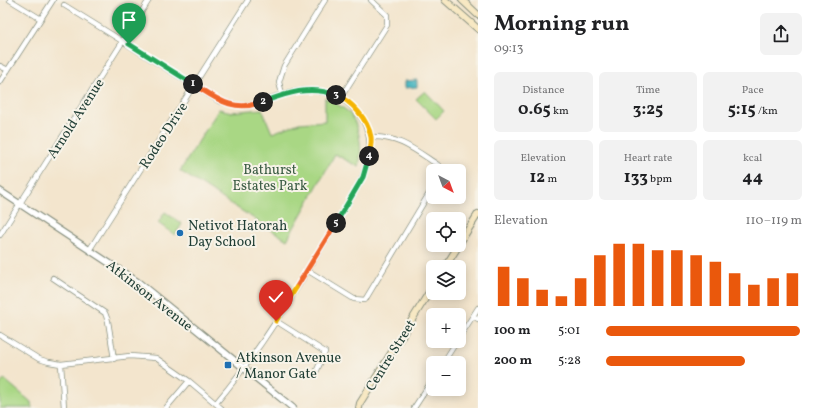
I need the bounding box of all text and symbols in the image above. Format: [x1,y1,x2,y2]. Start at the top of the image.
pin [112,3,146,44]
icon: arrive [118,9,140,31]
text: Morning run [494,9,629,40]
button: share [760,13,802,55]
text: 09:13 [494,40,523,58]
pin: 1 [183,74,203,94]
street label: Arnold Avenue [43,75,109,163]
text: 1 [191,76,195,91]
text: Distance [522,83,564,98]
text: Time [636,83,660,98]
text: Pace [742,83,764,98]
pin: 3 [326,85,346,105]
text: 3 [333,87,339,102]
pin: 2 [253,92,273,112]
text: 2 [260,94,266,109]
text: 0.65 [518,98,551,121]
text: 3:25 [633,98,663,121]
text: 5:15 [728,98,756,121]
street label: Rodeo Drive [136,99,193,173]
text: km [551,104,569,119]
text: /km [756,104,778,119]
pin: 4 [359,146,379,166]
text: 4 [366,148,372,163]
text: Elevation [520,151,566,166]
text: Heart rate [624,151,672,166]
text: kcal [743,151,762,166]
park label: Bathurst Estates Park [233,161,308,196]
north arrow [426,164,466,204]
map controls [426,164,466,396]
text: 12 [530,166,545,189]
text: 133 [624,166,648,189]
text: 44 [742,166,763,189]
text: m [545,172,557,187]
text: bpm [648,172,672,187]
button: locate [426,212,466,252]
text: Elevation [494,212,548,230]
text: 110–119 m [745,212,802,230]
pin: 5 [326,213,346,233]
text: 5 [333,215,339,230]
place label: Netivot Hatorah Day School [188,217,287,252]
marker: Netivot Hatorah Day School [175,228,185,238]
street label: Atkinson Avenue [102,256,197,336]
button: layers [426,260,466,300]
pin [259,280,293,321]
icon: check [265,286,287,308]
button: + [426,308,466,348]
street label: Centre Street [362,316,421,395]
text: 100 m [494,322,531,340]
text: 5:01 [558,322,580,340]
place label: Atkinson Avenue / Manor Gate [236,349,342,384]
text: 200 m [494,352,532,370]
text: 5:28 [558,352,581,370]
button: − [426,356,466,396]
marker: Atkinson Avenue / Manor Gate [223,360,233,370]

